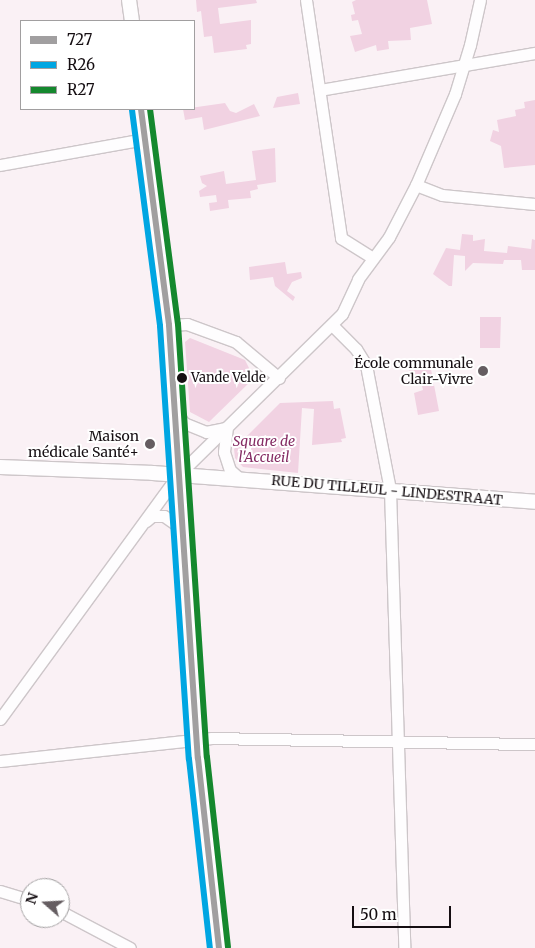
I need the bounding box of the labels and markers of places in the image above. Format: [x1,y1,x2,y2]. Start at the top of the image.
place label: École communale Clair-Vivre [354,355,473,388]
marker: École communale Clair-Vivre [477,365,489,377]
place label: Vande Velde [191,370,266,386]
marker: Vande Velde [177,373,187,383]
place label: Maison médicale Santé+ [28,428,139,461]
marker: Maison médicale Santé+ [143,437,157,451]

